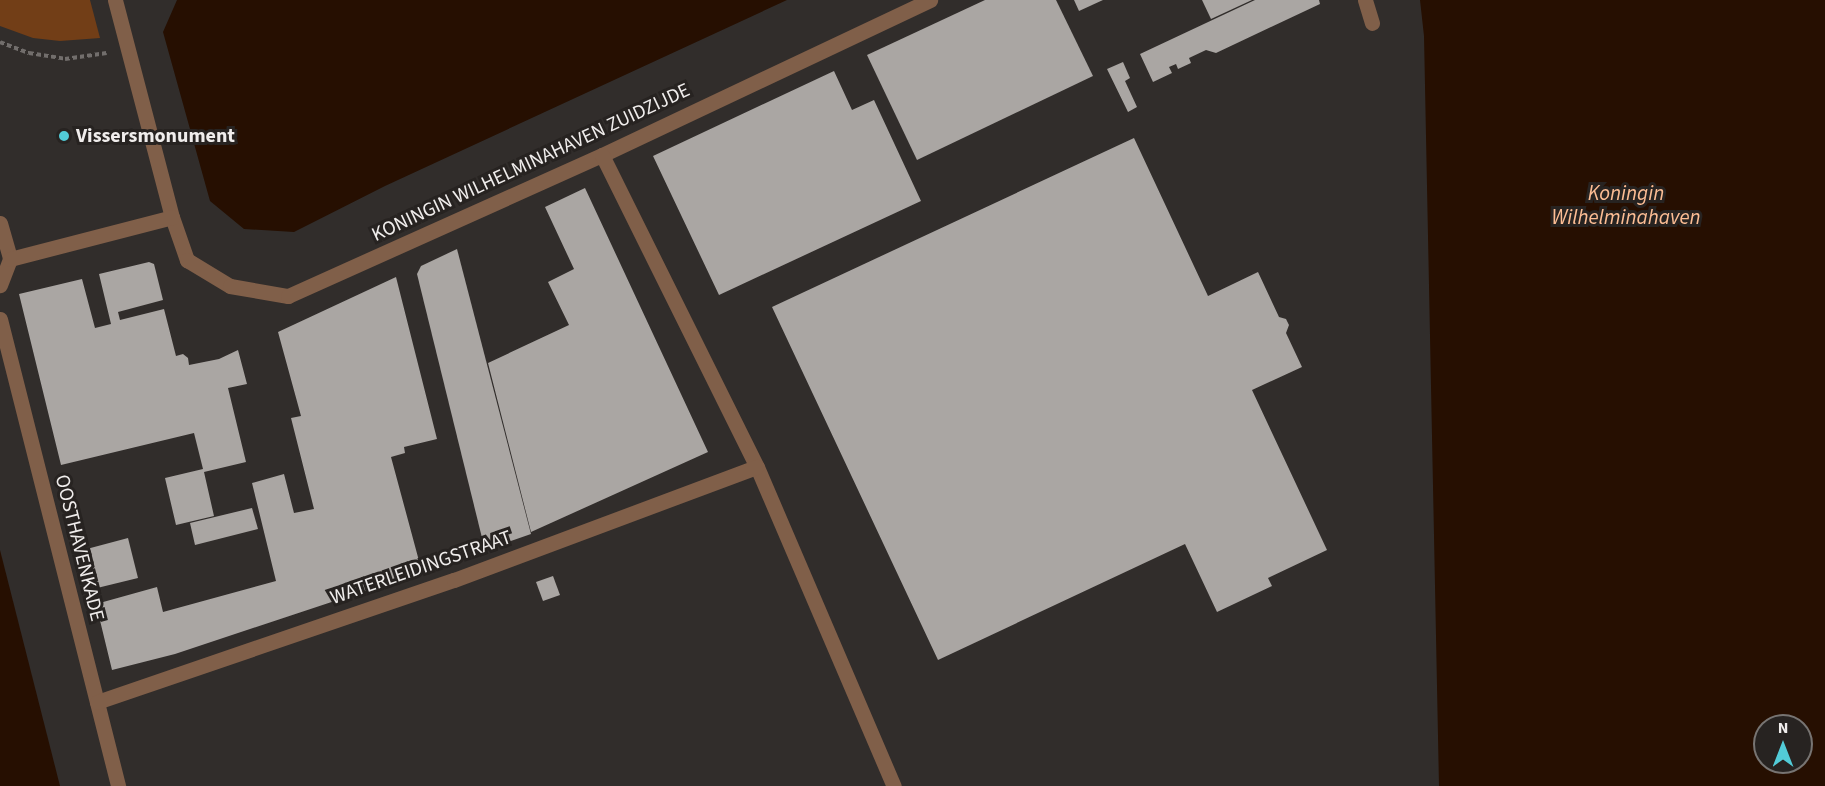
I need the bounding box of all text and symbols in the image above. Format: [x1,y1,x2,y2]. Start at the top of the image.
street label: KONINGIN WILHELMINAHAVEN ZUIDZIJDE [368,79,694,247]
place label: Vissersmonument [76,124,235,148]
marker: Vissersmonument [57,129,71,143]
water label: Koningin Wilhelminahaven [1551,180,1701,230]
street label: OOSTHAVENKADE [49,472,109,624]
street label: WATERLEIDINGSTRAAT [327,526,515,610]
north arrow [1753,714,1813,774]
text: N [1778,717,1788,739]

